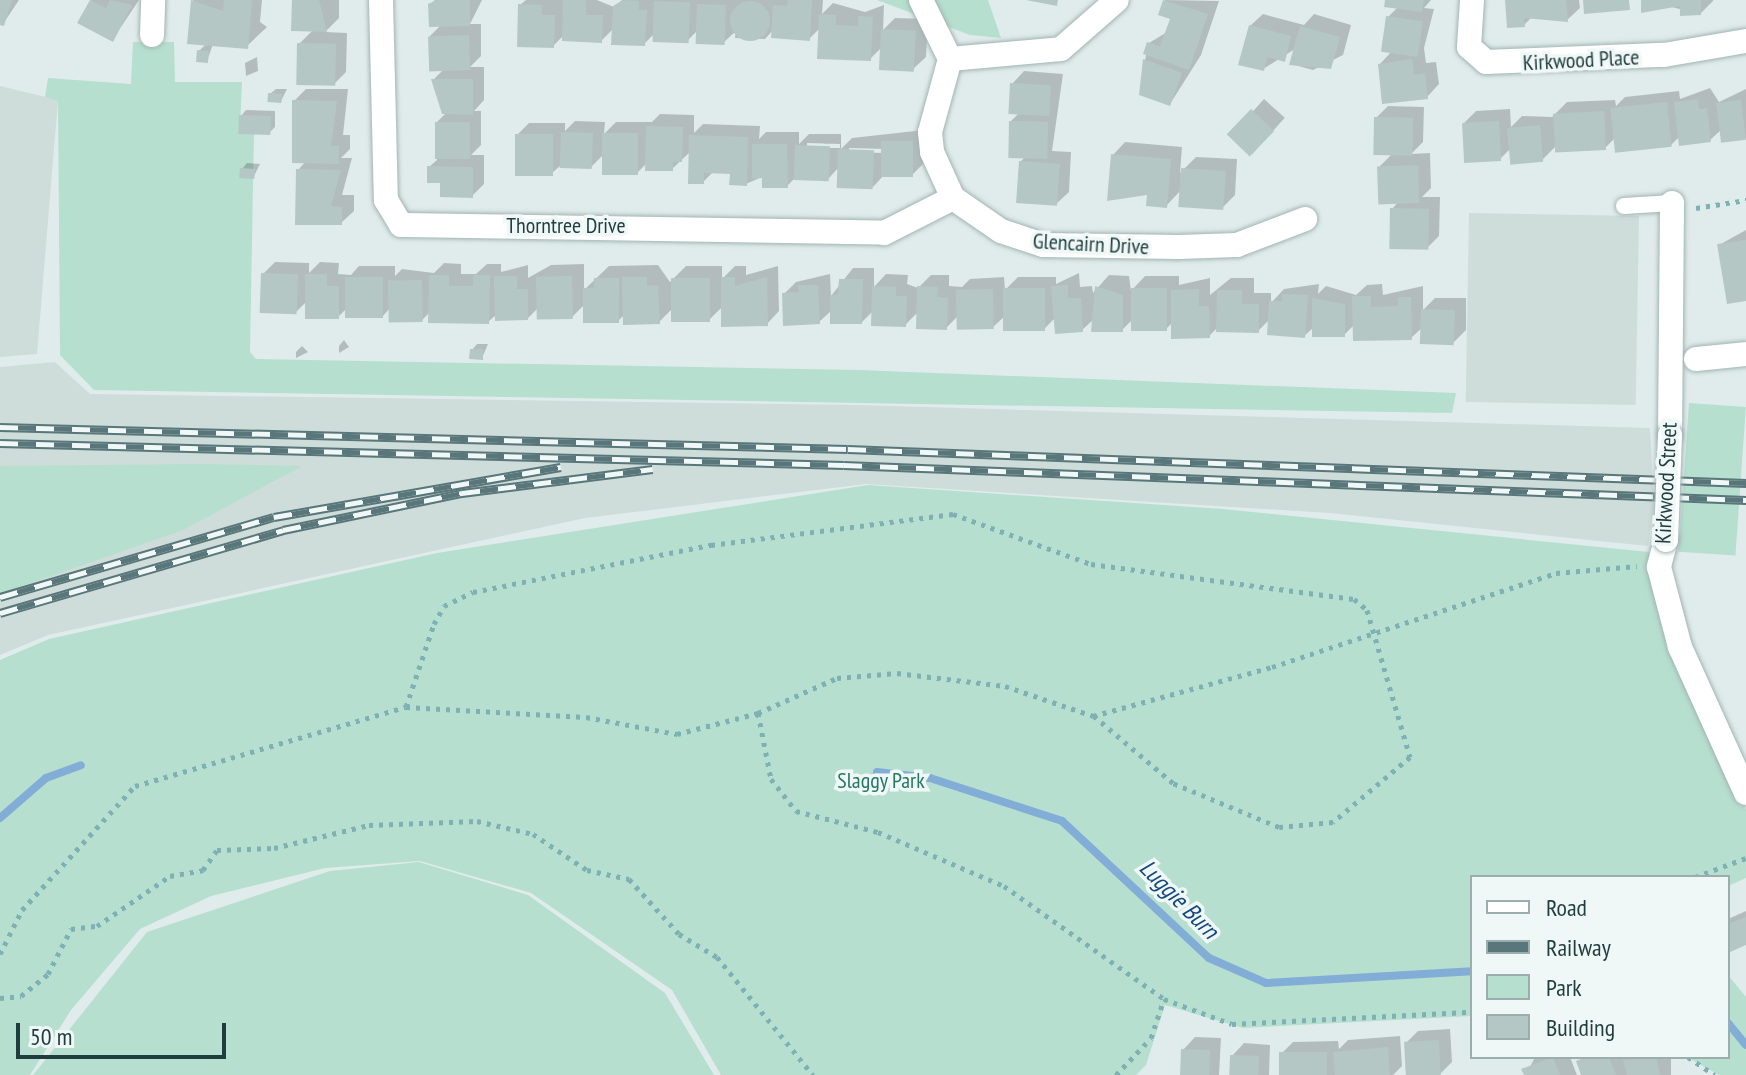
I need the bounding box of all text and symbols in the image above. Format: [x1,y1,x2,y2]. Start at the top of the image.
street label: Kirkwood Place [1522,44,1640,76]
street label: Thorntree Drive [506,213,626,239]
street label: Glencairn Drive [1032,228,1150,260]
street label: Kirkwood Street [1650,422,1682,544]
park label: Slaggy Park [837,768,925,794]
water label: Luggie Burn [1134,854,1224,944]
legend [1470,875,1730,1059]
text: Road [1546,892,1587,923]
text: Railway [1546,932,1611,963]
text: Park [1546,972,1582,1003]
scale bar [20,1007,230,1057]
text: Building [1546,1012,1615,1043]
text: 50 m [30,1021,72,1052]

